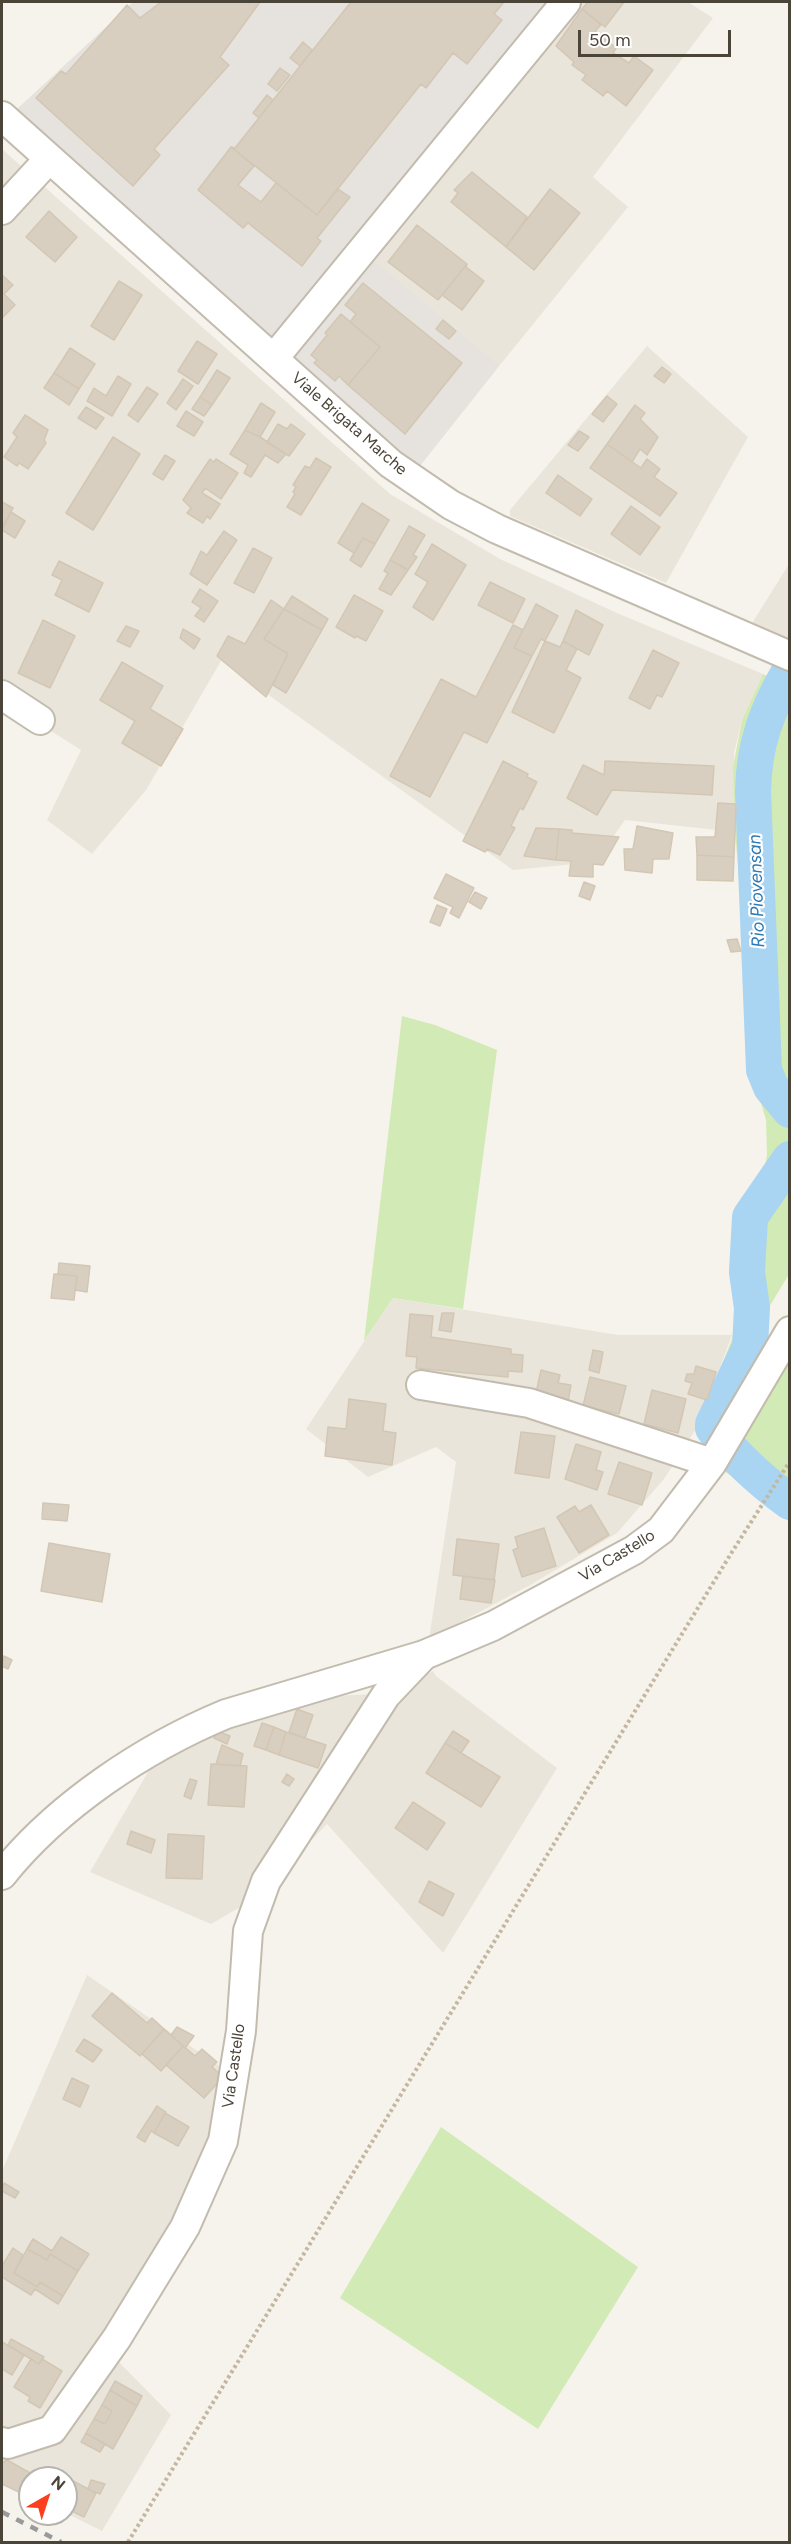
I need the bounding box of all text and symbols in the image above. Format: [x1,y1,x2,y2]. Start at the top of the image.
scale bar [581,18,734,56]
text: 50 m [589,29,631,51]
street label: Viale Brigata Marche [287,368,411,480]
water label: Rio Piovensan [744,834,770,948]
street label: Via Castello [576,1526,658,1586]
street label: Via Castello [219,2023,249,2109]
north arrow [18,2466,78,2526]
text: N [48,2472,69,2494]

